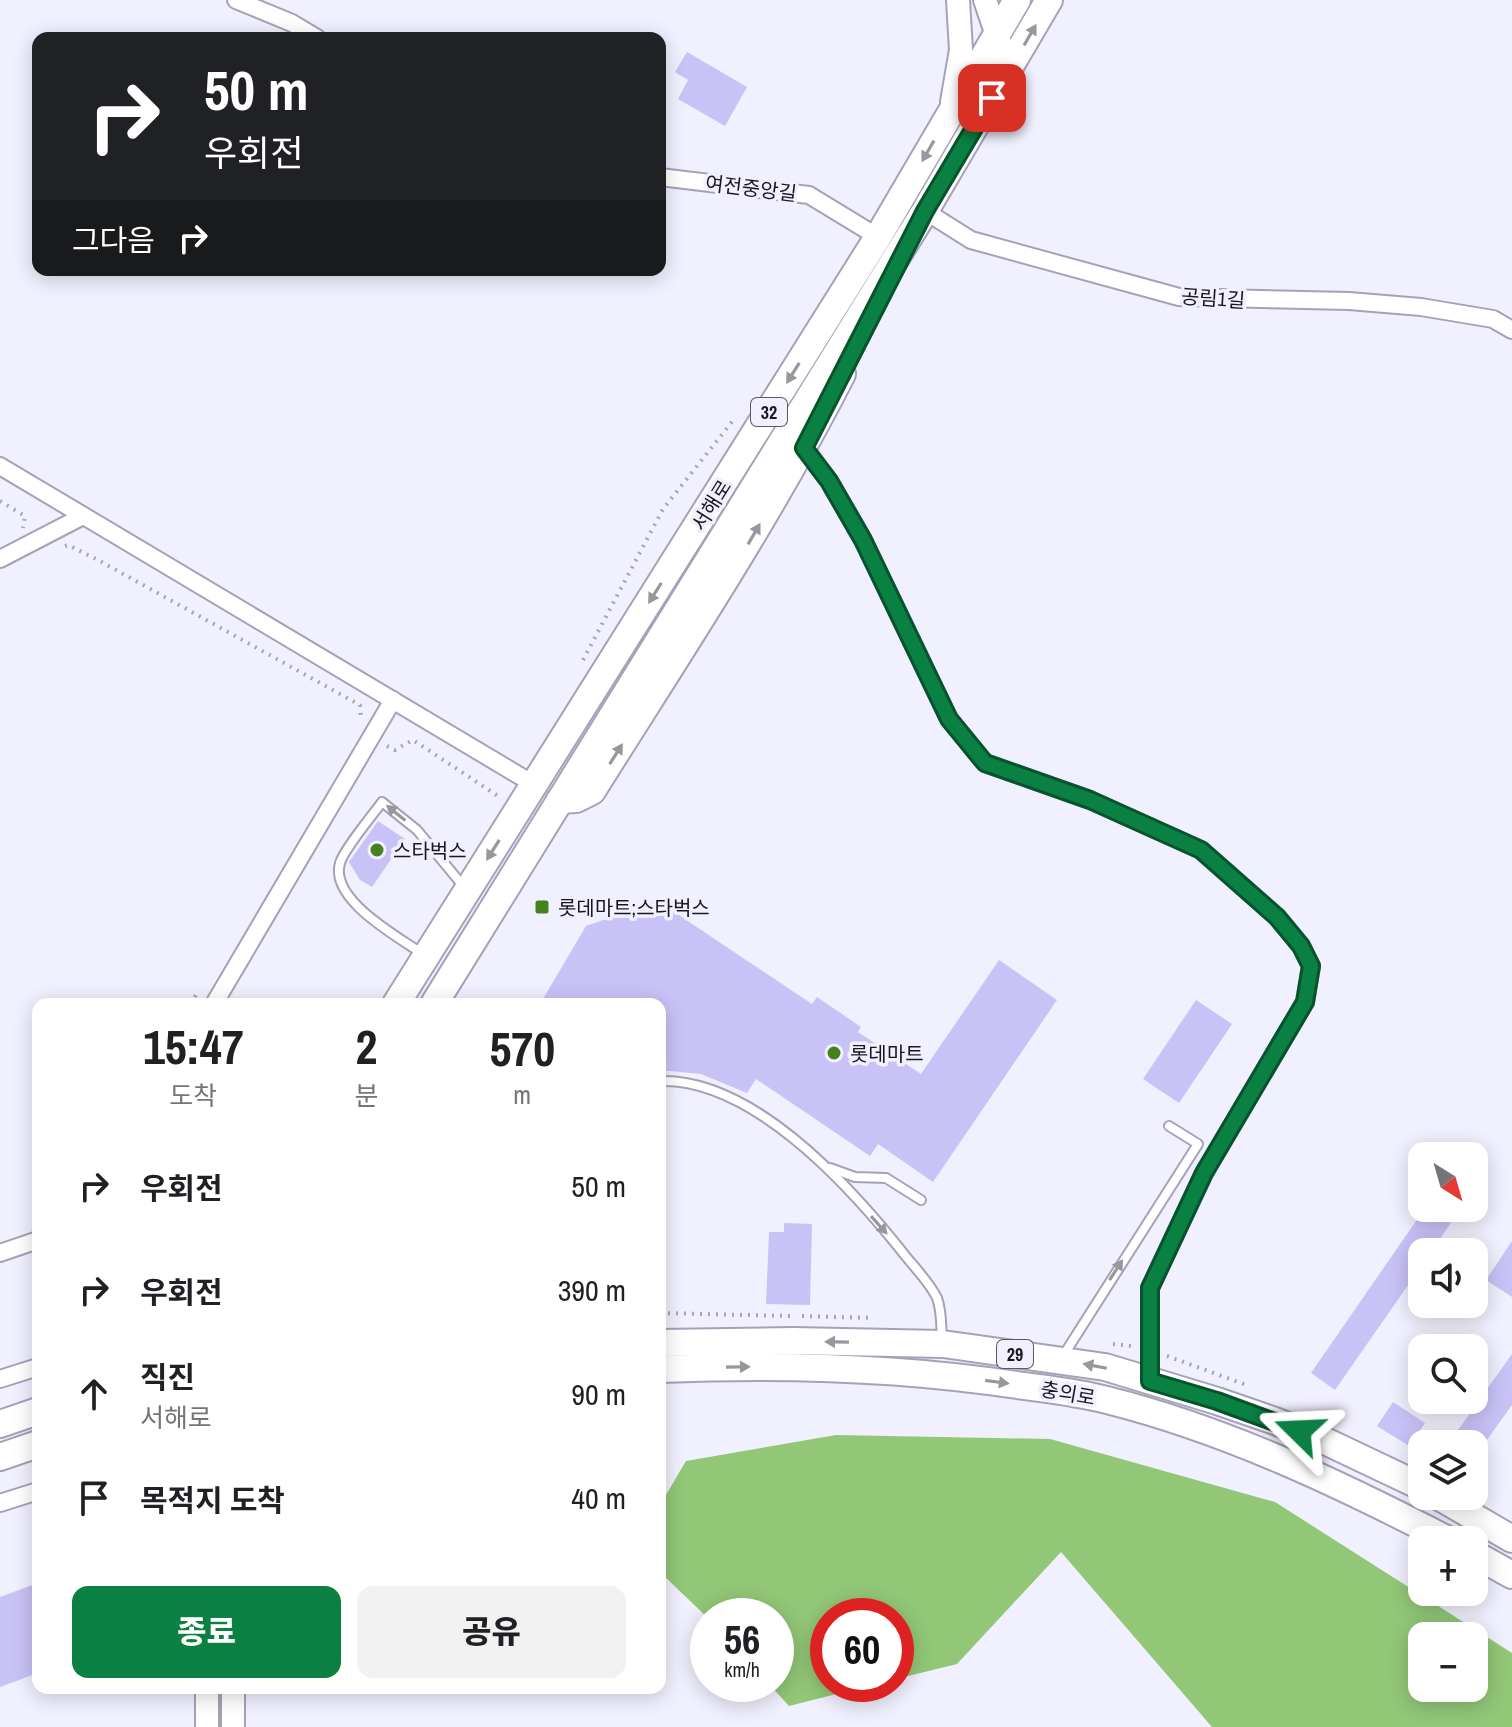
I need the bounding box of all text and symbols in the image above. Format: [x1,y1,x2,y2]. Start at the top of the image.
one-way arrow [1022,24,1036,46]
text: 50 m [204,52,309,127]
icon: right [72,64,176,168]
pin [958,64,1026,132]
icon: arrive [970,76,1014,120]
text: 우회전 [204,129,303,177]
one-way arrow [921,140,935,162]
street label: 여전중앙길 [704,169,798,207]
icon: right [171,216,215,260]
text: 그다음 [72,220,155,260]
street label: 공림1길 [1180,282,1246,314]
one-way arrow [786,362,800,384]
road number: 32 [751,398,787,426]
street label: 서해로 [685,474,737,536]
one-way arrow [747,523,761,545]
one-way arrow [648,583,663,604]
one-way arrow [608,743,622,765]
one-way arrow [386,805,406,822]
place label: 스타벅스 [393,837,467,864]
one-way arrow [487,839,501,861]
marker: 스타벅스 [368,841,386,859]
place label: 롯데마트;스타벅스 [558,894,710,921]
marker: 롯데마트;스타벅스 [533,898,551,916]
text: 15:47 [143,1014,244,1079]
text: 2 [356,1014,377,1079]
text: 570 [489,1016,555,1081]
place label: 롯데마트 [850,1040,924,1067]
marker: 롯데마트 [825,1044,843,1062]
text: m [513,1077,531,1112]
text: 도착 [169,1078,217,1113]
text: 분 [355,1078,378,1113]
north arrow [1408,1142,1488,1222]
map controls [1408,1142,1488,1702]
icon: right [72,1164,116,1208]
text: 50 m [571,1166,626,1206]
text: 우회전 [140,1168,223,1208]
one-way arrow [870,1216,888,1235]
button: sound [1408,1238,1488,1318]
one-way arrow [1109,1259,1124,1280]
icon: right [72,1268,116,1312]
text: 390 m [558,1270,626,1310]
text: 우회전 [140,1272,223,1312]
button: search [1408,1334,1488,1414]
one-way arrow [824,1336,849,1349]
road number: 29 [997,1340,1033,1368]
text: 직진 [140,1357,195,1397]
one-way arrow [1082,1359,1107,1372]
one-way arrow [726,1361,751,1374]
icon: ahead [72,1372,116,1416]
text: 90 m [571,1374,626,1414]
street label: 충의로 [1038,1375,1098,1411]
one-way arrow [985,1376,1010,1389]
position arrow [1257,1389,1341,1473]
text: 서해로 [140,1400,212,1435]
button: layers [1408,1430,1488,1510]
icon: arrive [72,1476,116,1520]
text: 40 m [571,1478,626,1518]
text: 목적지 도착 [140,1480,285,1520]
button: + [1408,1526,1488,1606]
button: 종료 [72,1586,341,1678]
button: 공유 [357,1586,626,1678]
speed limit sign: 60 [810,1598,914,1702]
text: 56 [724,1613,760,1666]
button: − [1408,1622,1488,1702]
text: km/h [724,1656,760,1683]

